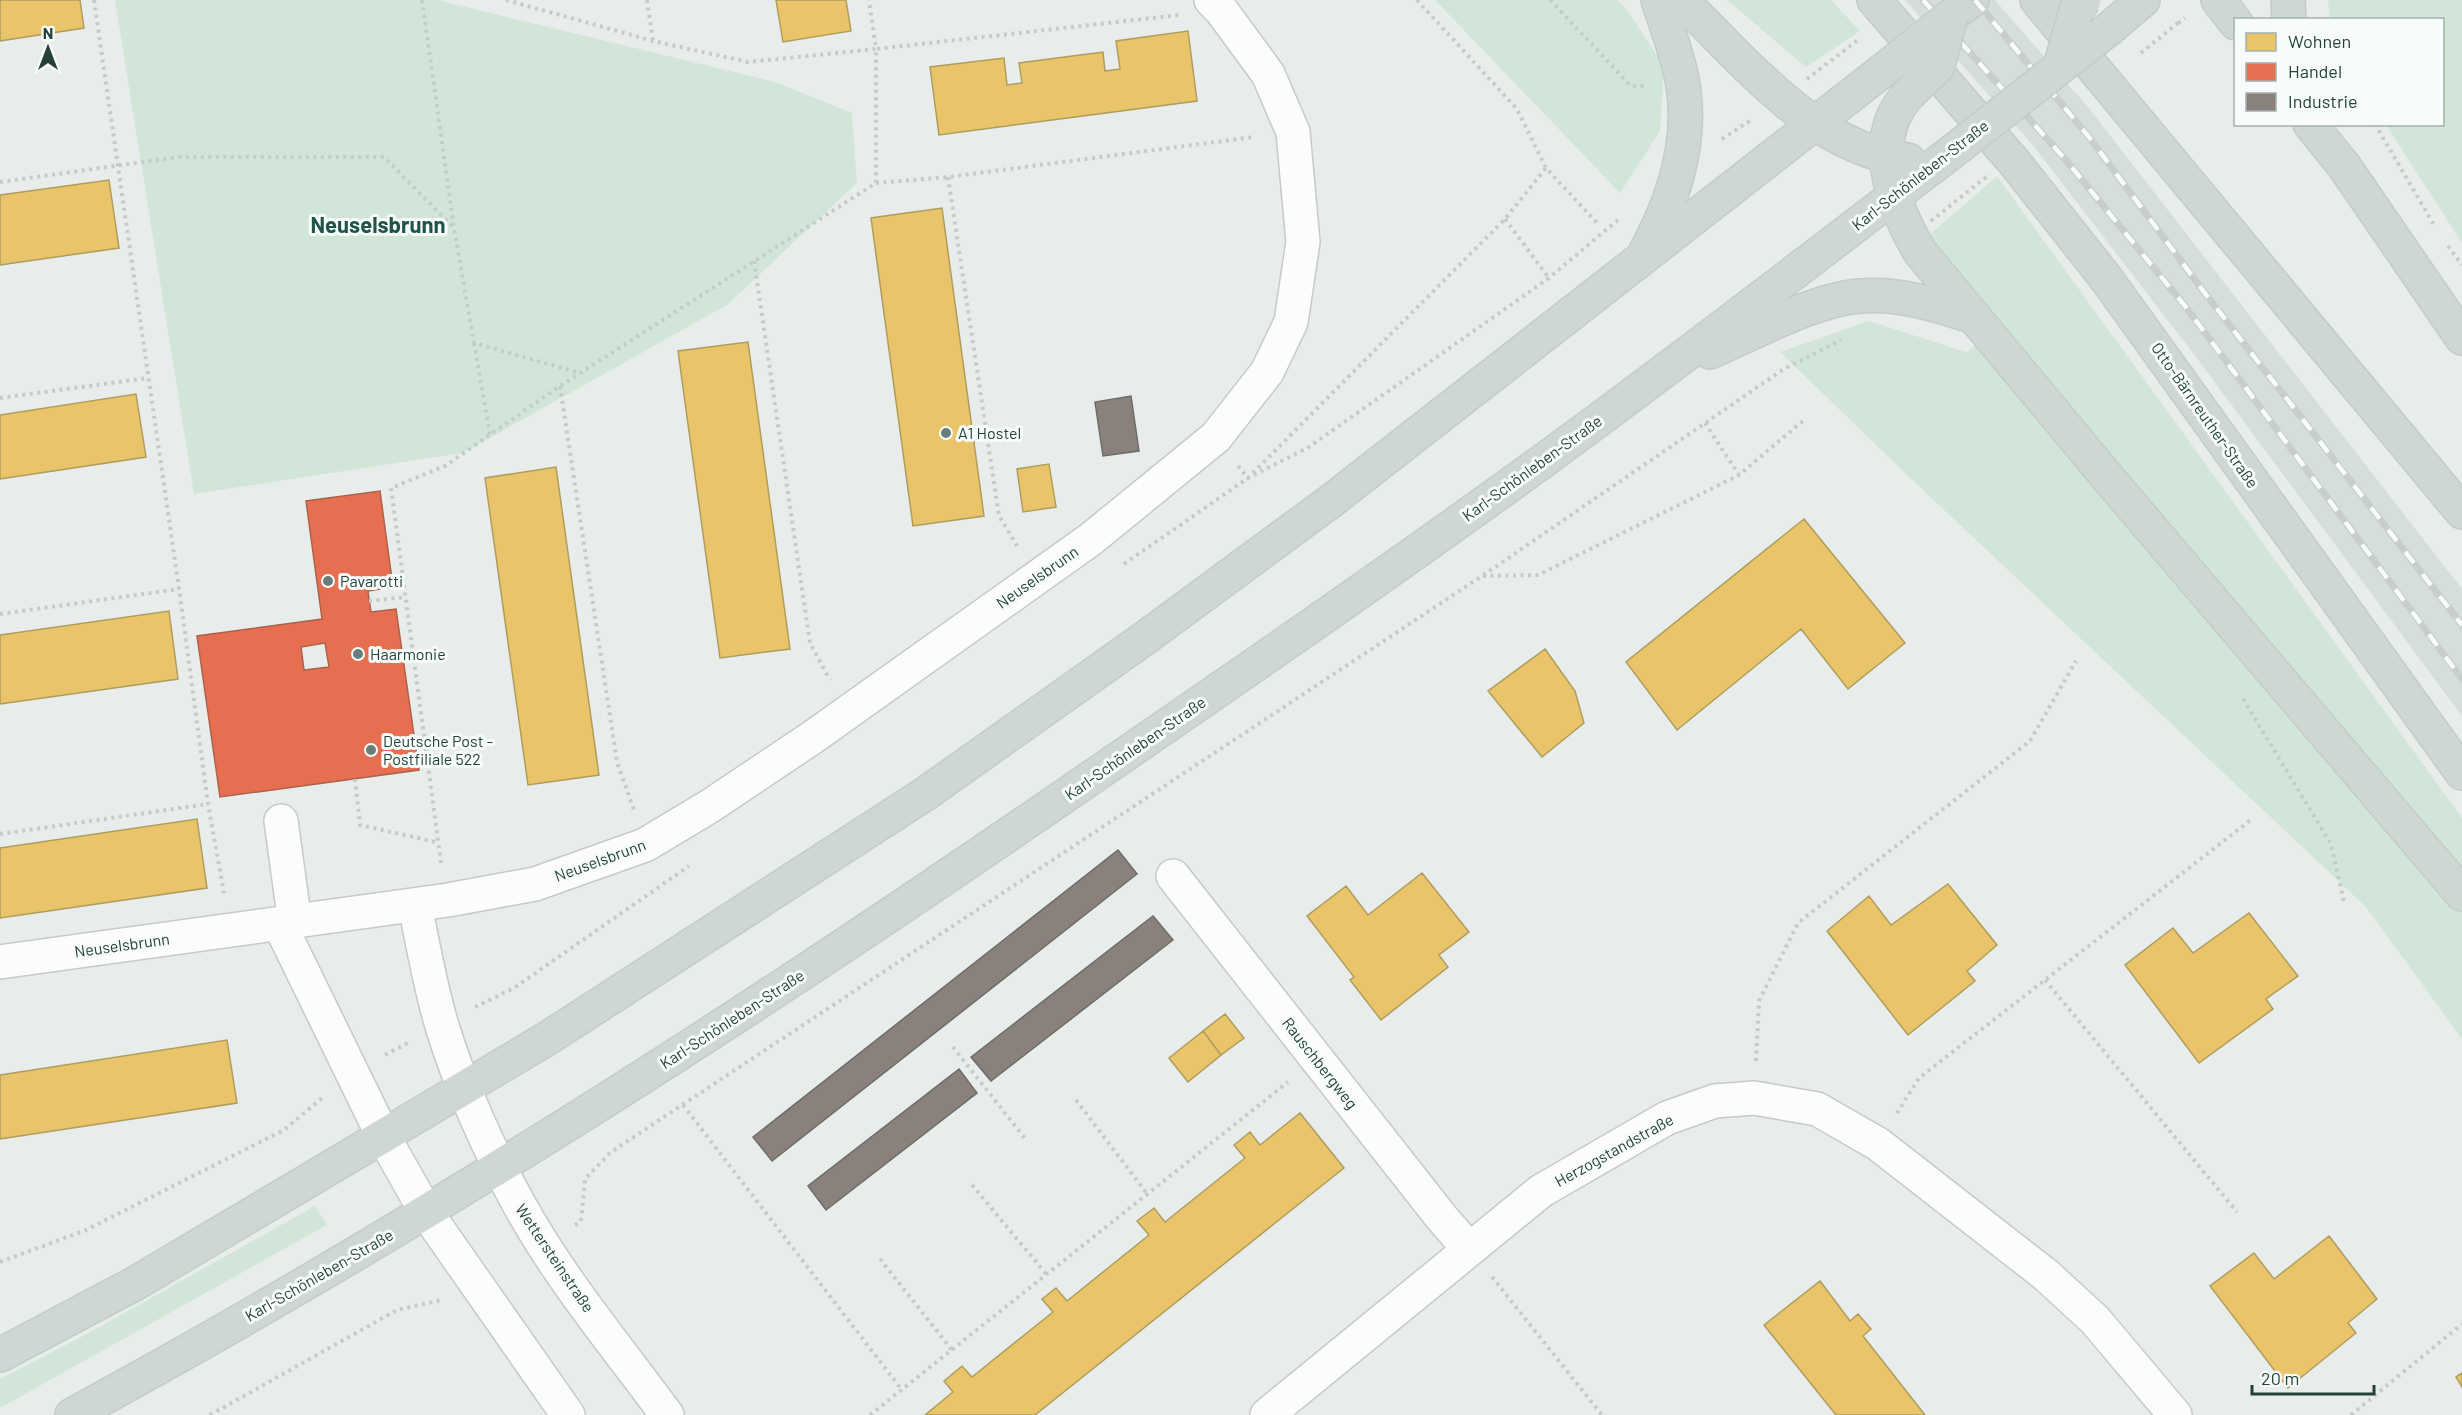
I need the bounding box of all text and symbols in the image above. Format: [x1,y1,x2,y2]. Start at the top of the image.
north arrow [18,18,78,78]
legend [2234,18,2444,126]
text: N [43,23,53,42]
text: Wohnen [2288,30,2351,52]
text: Handel [2288,60,2342,82]
text: Industrie [2288,90,2358,112]
street label: Karl-Schönleben-Straße [1848,115,1992,234]
district label: Neuselsbrunn [310,211,446,237]
street label: Otto-Bärnreuther-Straße [2148,338,2263,491]
street label: Karl-Schönleben-Straße [1458,411,1605,525]
place label: A1 Hostel [958,423,1021,442]
marker: A1 Hostel [939,426,953,440]
street label: Neuselsbrunn [992,541,1081,612]
place label: Pavarotti [340,571,403,590]
marker: Pavarotti [321,574,335,588]
place label: Haarmonie [370,644,446,663]
marker: Haarmonie [351,647,365,661]
street label: Karl-Schönleben-Straße [1061,692,1209,804]
place label: Deutsche Post - Postfiliale 522 [383,731,493,768]
marker: Deutsche Post - Postfiliale 522 [364,743,378,757]
street label: Neuselsbrunn [552,834,648,885]
street label: Neuselsbrunn [73,928,171,961]
street label: Karl-Schönleben-Straße [656,965,807,1072]
street label: Rauschbergweg [1279,1013,1362,1112]
street label: Herzogstandstraße [1551,1109,1677,1190]
street label: Wettersteinstraße [512,1200,599,1316]
street label: Karl-Schönleben-Straße [241,1224,396,1325]
scale bar [2252,1358,2374,1396]
text: 20 m [2261,1367,2299,1389]

